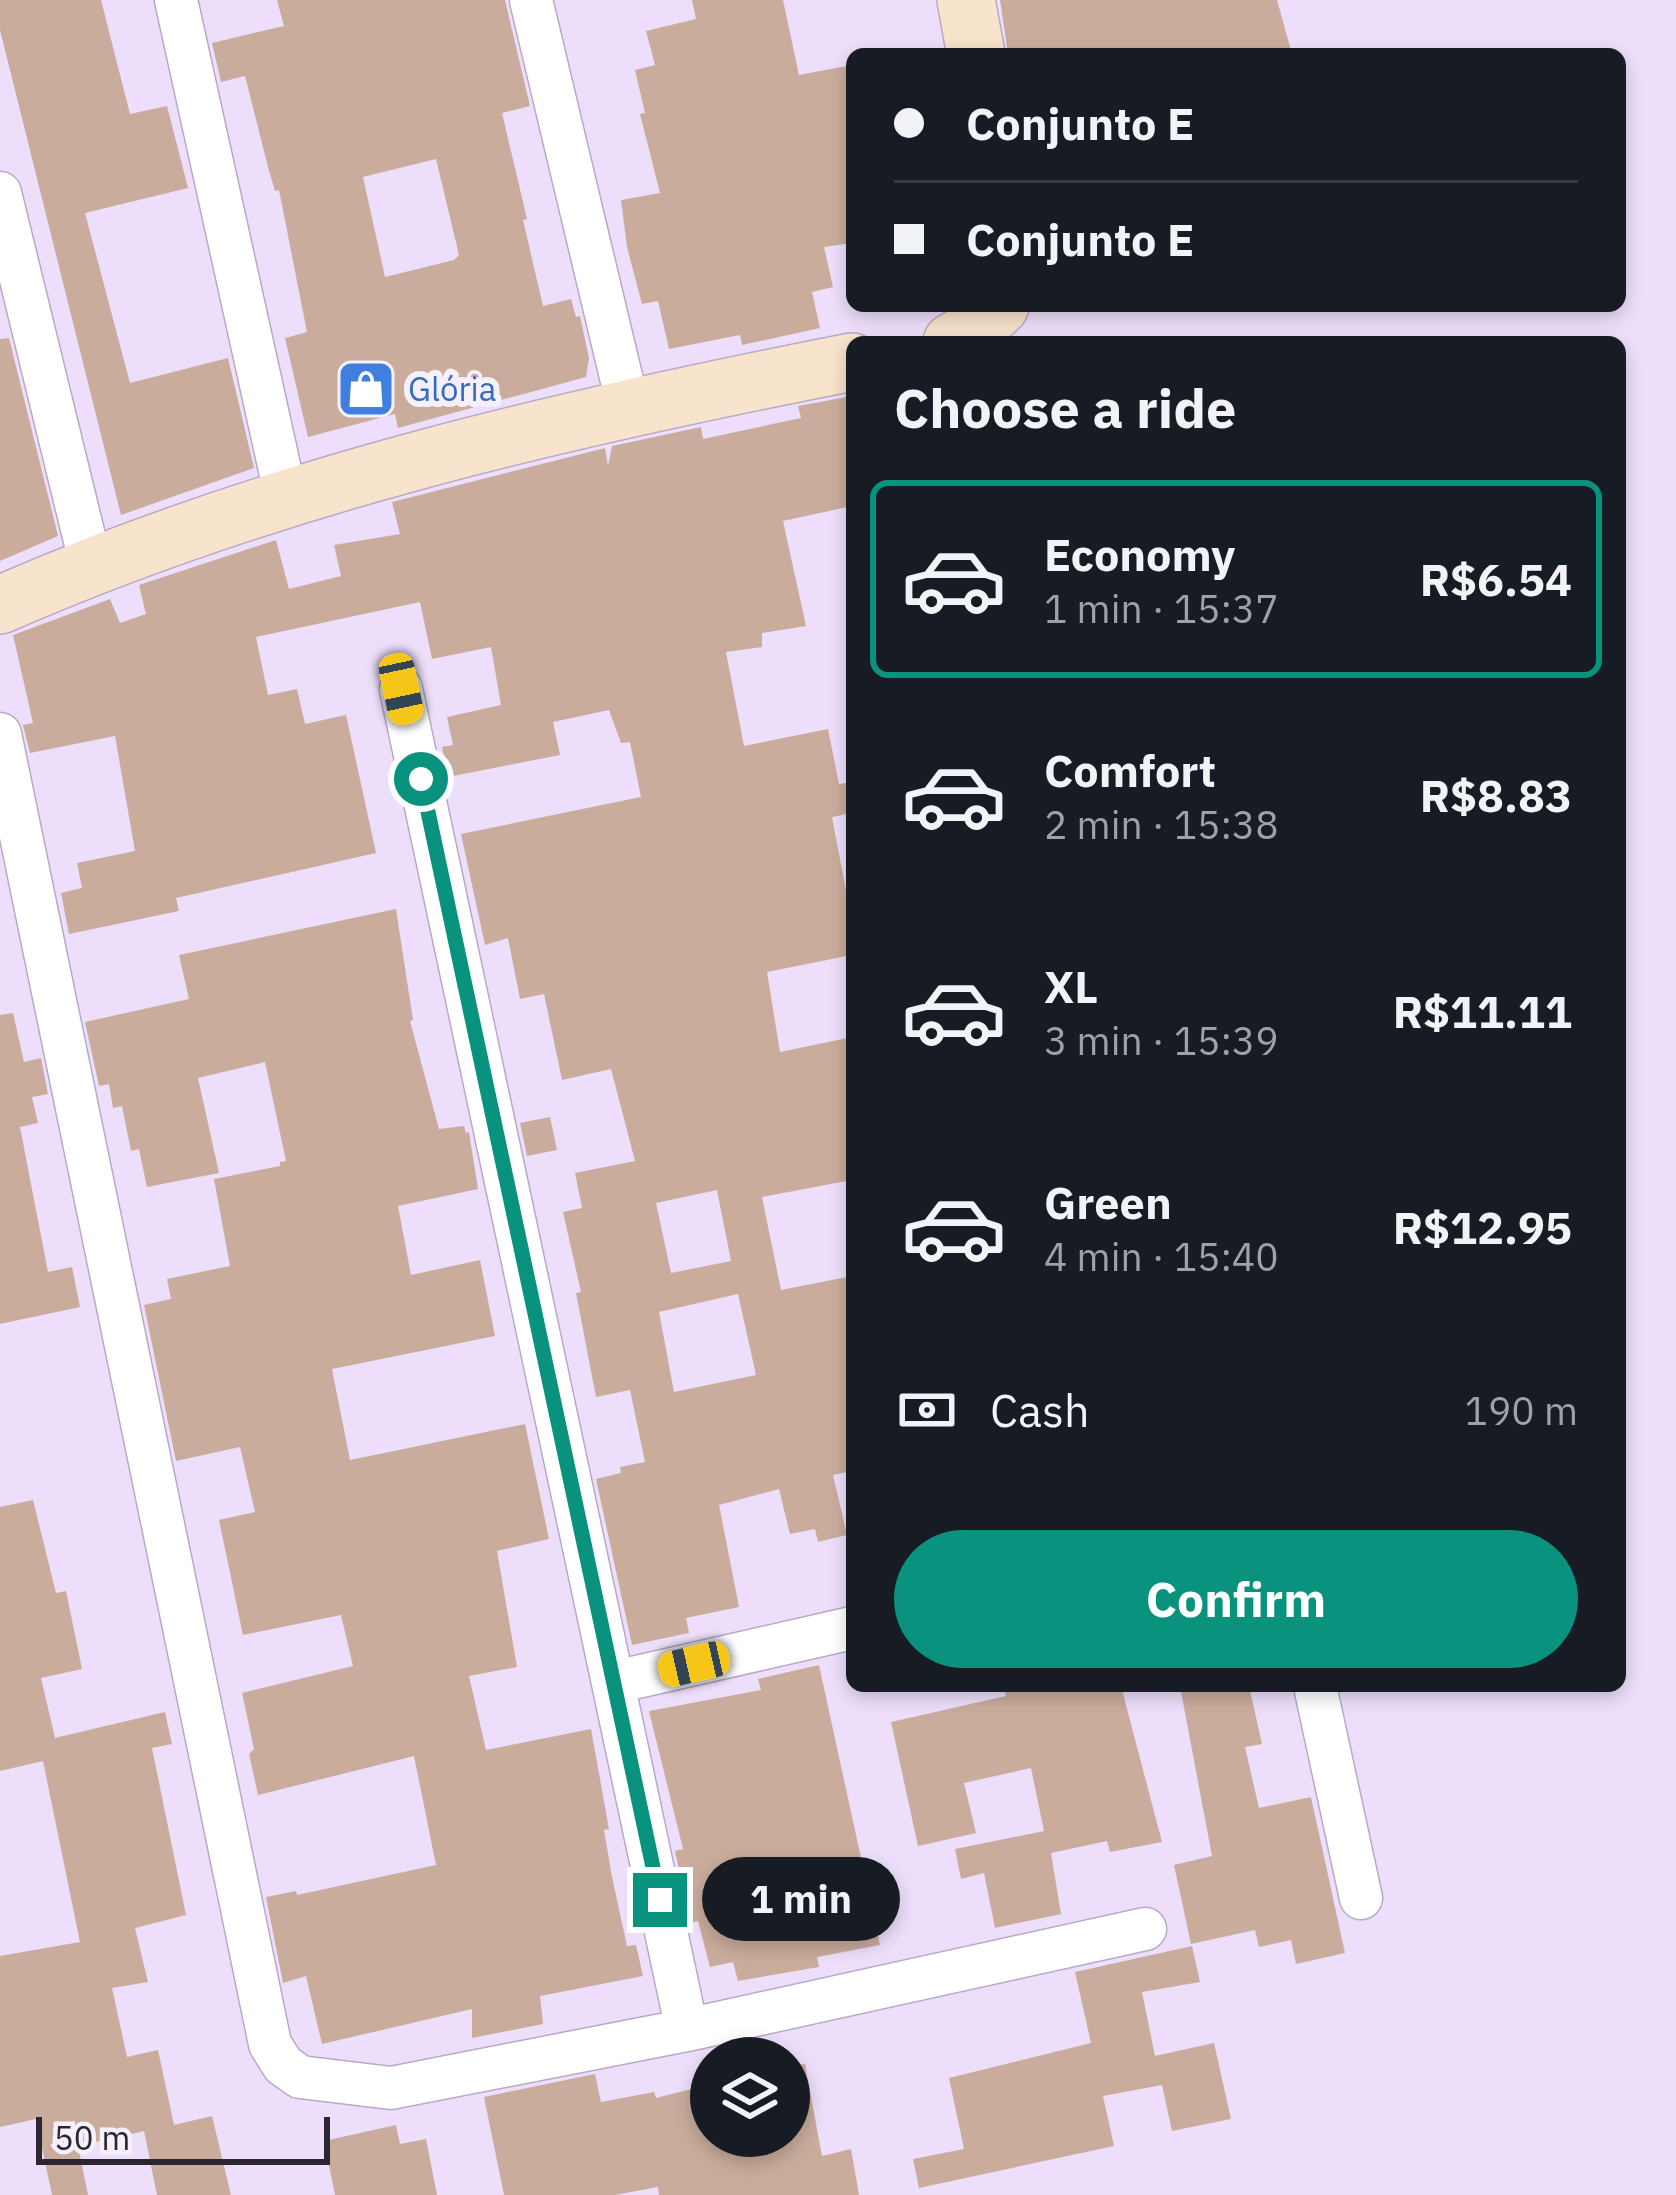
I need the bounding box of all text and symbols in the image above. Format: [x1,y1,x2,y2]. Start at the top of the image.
text: Conjunto E [966,94,1194,152]
text: Conjunto E [966,210,1194,268]
shop icon: Glória [335,358,397,420]
place label: Glória [408,367,496,410]
text: Choose a ride [894,373,1236,443]
icon: car [900,525,1008,633]
text: Economy [1044,525,1235,583]
text: R$6.54 [1420,550,1572,608]
text: 1 min · 15:37 [1044,583,1279,634]
car [376,650,426,728]
icon: car [900,741,1008,849]
text: Comfort [1044,741,1216,799]
route start [394,752,448,806]
text: R$8.83 [1420,766,1572,824]
text: 2 min · 15:38 [1044,799,1279,850]
icon: car [900,957,1008,1065]
text: XL [1044,957,1098,1015]
text: R$11.11 [1393,982,1572,1040]
text: 3 min · 15:39 [1044,1015,1279,1066]
icon: car [900,1173,1008,1281]
text: Green [1044,1173,1172,1231]
text: R$12.95 [1393,1198,1572,1256]
text: 4 min · 15:40 [1044,1231,1279,1282]
icon: cash [894,1377,960,1443]
text: Cash [990,1381,1089,1439]
text: 190 m [1465,1385,1578,1436]
button: Confirm [894,1530,1578,1668]
car [655,1638,733,1690]
callout: 1 min [702,1858,900,1942]
route end [633,1873,687,1927]
text: 1 min [750,1873,852,1924]
map controls [690,2037,810,2157]
button: layers [690,2037,810,2157]
scale bar [36,2111,330,2164]
text: 50 m [54,2116,130,2159]

